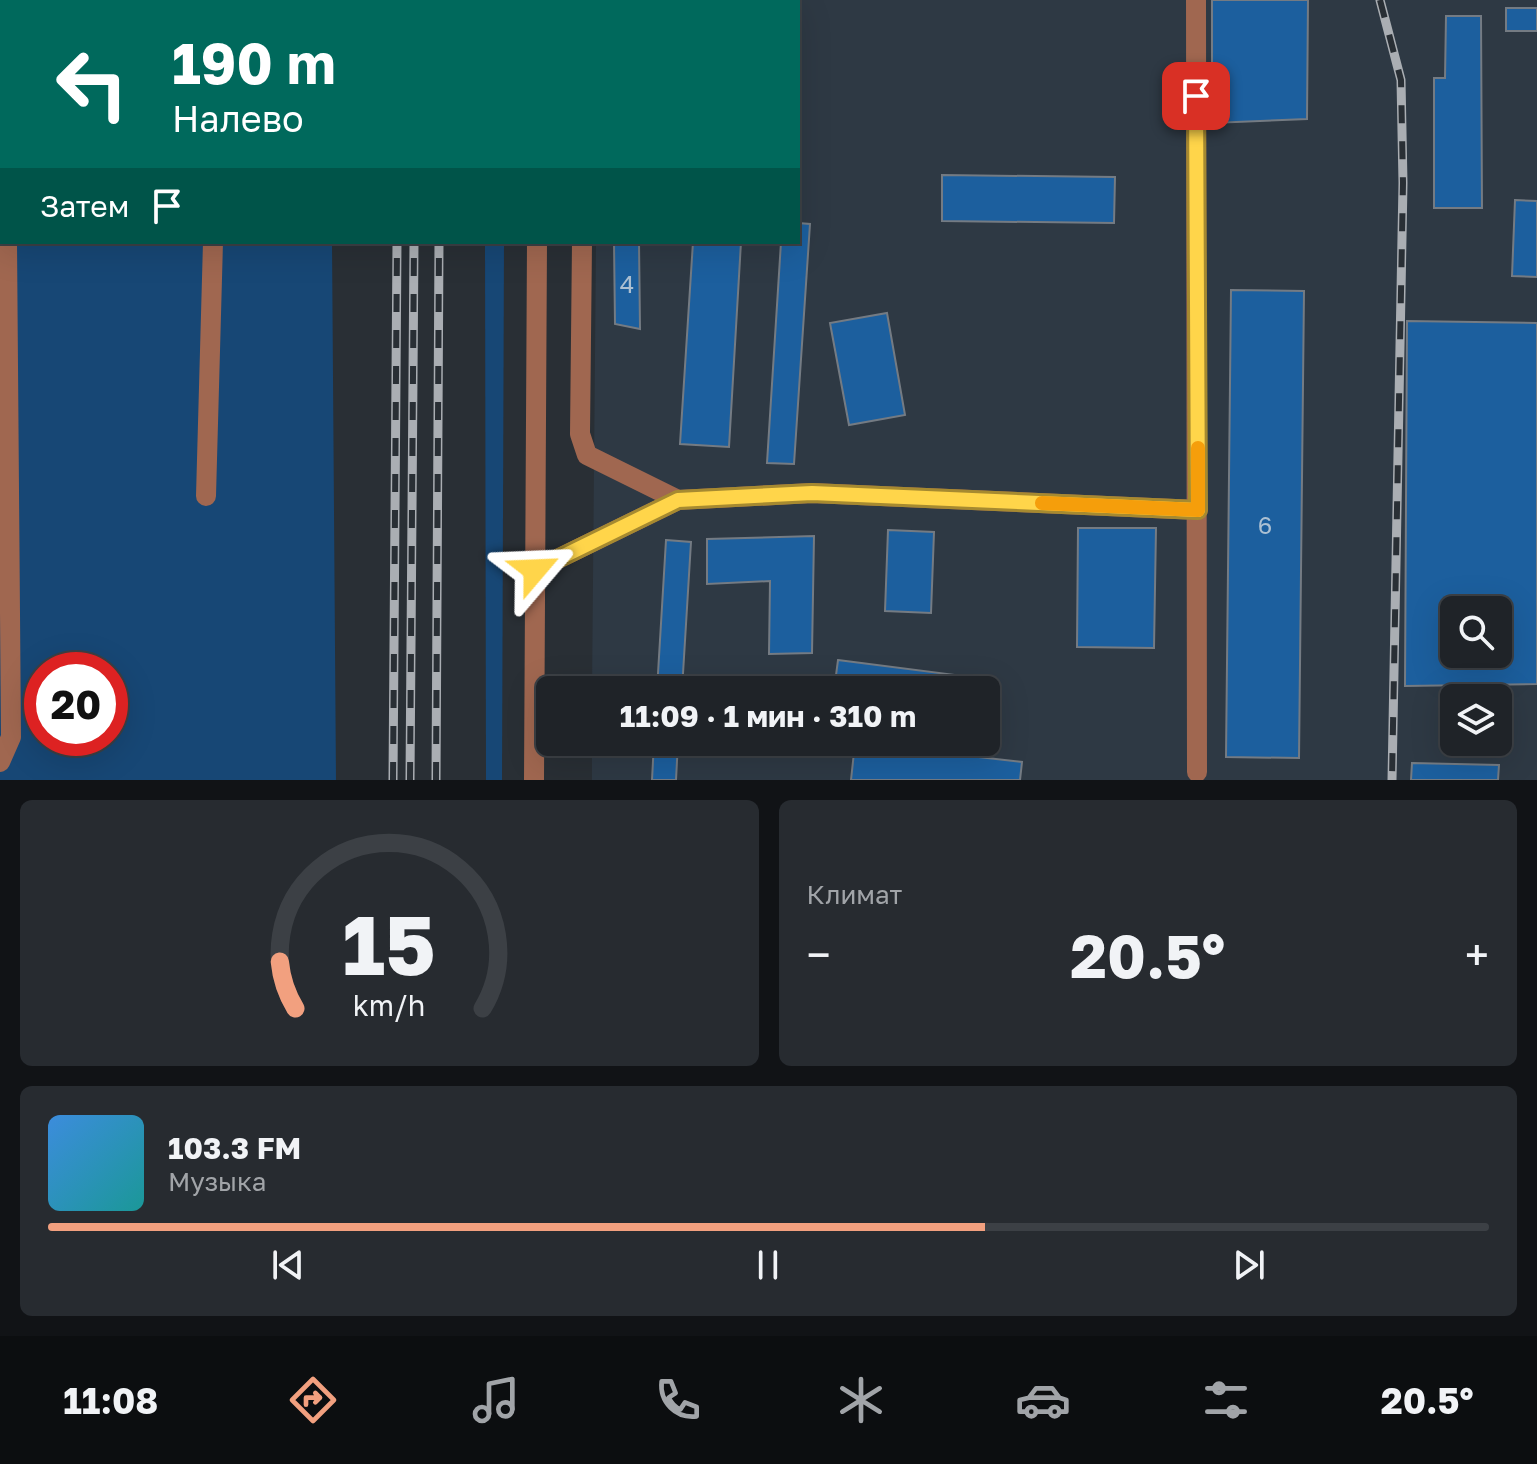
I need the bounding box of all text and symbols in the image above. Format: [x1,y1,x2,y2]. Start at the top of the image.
text: 190 m [172,29,336,96]
icon: left [40,32,144,136]
pin [1162,62,1230,130]
icon: arrive [1174,74,1218,118]
text: Налево [172,97,304,140]
icon: arrive [145,184,189,228]
text: Затем [40,188,129,224]
house number: 4 [620,269,634,298]
house number: 6 [1258,510,1272,539]
position arrow [493,528,577,612]
map controls [1440,596,1512,756]
button: search [1440,596,1512,668]
speed limit sign: 20 [24,652,128,756]
button: layers [1440,684,1512,756]
text: 11:09 · 1 мин · 310 m [620,698,916,734]
text: Климат [807,879,902,910]
text: 15 [342,893,436,993]
text: 20.5° [1070,919,1225,991]
text: − [807,928,831,981]
text: + [1465,928,1489,981]
text: km/h [353,988,426,1022]
text: 103.3 FM [168,1130,301,1166]
text: Музыка [168,1166,266,1197]
icon: previous [266,1243,310,1287]
icon: pause [746,1243,790,1287]
icon: next [1227,1243,1271,1287]
icon: directions [285,1372,341,1428]
icon: music [468,1372,524,1428]
icon: phone [650,1372,706,1428]
icon: climate [833,1372,889,1428]
icon: car [1015,1372,1071,1428]
icon: filters [1198,1372,1254,1428]
text: 11:08 [63,1379,158,1422]
text: 20.5° [1381,1379,1474,1422]

